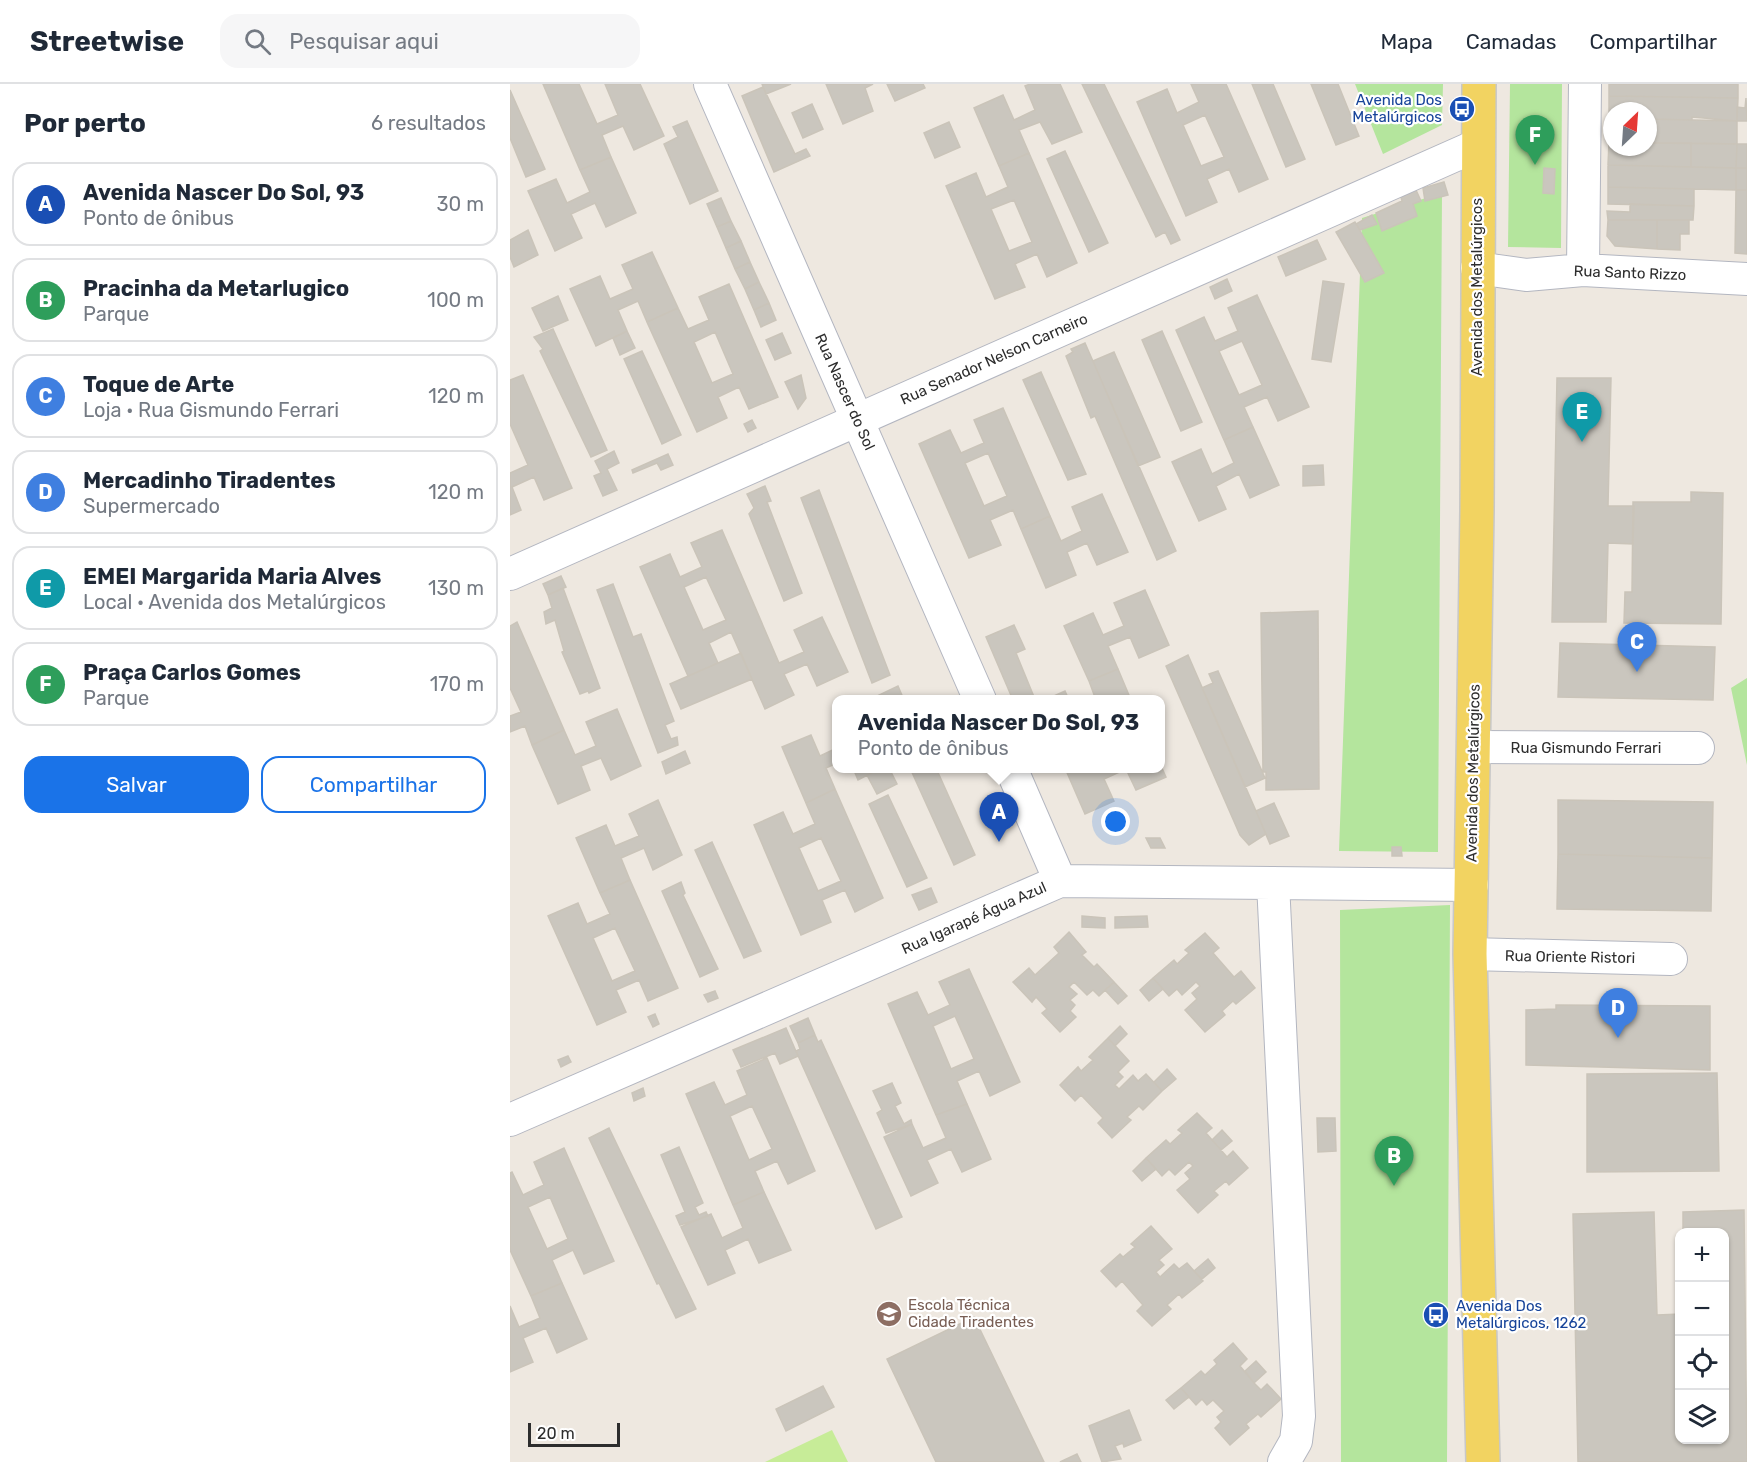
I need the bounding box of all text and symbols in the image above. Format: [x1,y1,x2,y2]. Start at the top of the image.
search box [220,14,640,68]
text: Streetwise [30,25,184,58]
icon: search [241,25,274,58]
text: Pesquisar aqui [289,28,439,55]
text: Mapa [1380,29,1433,54]
text: Camadas [1466,29,1556,54]
text: Compartilhar [1589,29,1717,54]
place label: Avenida Dos Metalúrgicos [1352,91,1442,126]
bus stop icon: Avenida Dos Metalúrgicos [1447,94,1477,124]
north arrow [1603,102,1657,156]
text: Por perto [24,108,146,139]
text: 6 resultados [371,111,486,135]
pin: F [1516,116,1554,165]
text: Avenida Nascer Do Sol, 93 [83,179,364,206]
text: A [38,192,53,216]
text: 30 m [437,192,484,216]
street label: Avenida dos Metalúrgicos [1468,198,1486,376]
text: Ponto de ônibus [83,206,234,230]
street label: Rua Santo Rizzo [1573,262,1687,284]
text: Pracinha da Metarlugico [83,275,349,302]
text: B [38,288,53,312]
text: 100 m [427,288,484,312]
text: Parque [83,302,149,326]
street label: Rua Senador Nelson Carneiro [898,309,1090,409]
street label: Rua Nascer do Sol [811,331,879,453]
text: Toque de Arte [83,371,234,398]
text: C [38,384,53,408]
text: 120 m [428,384,484,408]
pin: E [1562,392,1602,442]
text: Loja · Rua Gismundo Ferrari [83,398,339,422]
text: Mercadinho Tiradentes [83,467,336,494]
text: D [38,480,53,504]
text: 120 m [428,480,484,504]
text: Supermercado [83,494,220,518]
text: EMEI Margarida Maria Alves [83,563,382,590]
text: E [39,576,52,600]
text: 130 m [428,576,484,600]
text: Local · Avenida dos Metalúrgicos [83,590,386,614]
pin: C [1618,622,1656,672]
text: Praça Carlos Gomes [83,659,301,686]
text: F [39,672,52,696]
text: 170 m [430,672,484,696]
street label: Avenida dos Metalúrgicos [1462,683,1484,862]
text: Parque [83,686,149,710]
popup [832,695,1165,773]
text: Avenida Nascer Do Sol, 93 [858,709,1139,736]
text: Ponto de ônibus [858,736,1009,760]
street label: Rua Gismundo Ferrari [1511,739,1661,757]
button: Salvar [24,756,249,813]
button: Compartilhar [261,756,486,813]
pin: A [980,792,1018,842]
your location [1101,807,1130,836]
street label: Rua Igarapé Água Azul [899,878,1049,958]
street label: Rua Oriente Ristori [1505,947,1635,967]
pin: D [1598,988,1638,1038]
pin: B [1374,1136,1414,1186]
map controls [1675,1228,1729,1444]
button: + [1675,1228,1729,1282]
button: − [1675,1282,1729,1336]
place label: Escola Técnica Cidade Tiradentes [908,1296,1034,1331]
place label: Avenida Dos Metalúrgicos, 1262 [1456,1297,1586,1332]
school or university icon: Escola Técnica Cidade Tiradentes [874,1299,904,1329]
bus stop icon: Avenida Dos Metalúrgicos, 1262 [1421,1300,1451,1330]
button: locate [1675,1336,1729,1390]
button: layers [1675,1390,1729,1444]
scale bar [528,1420,620,1448]
text: 20 m [537,1424,575,1443]

